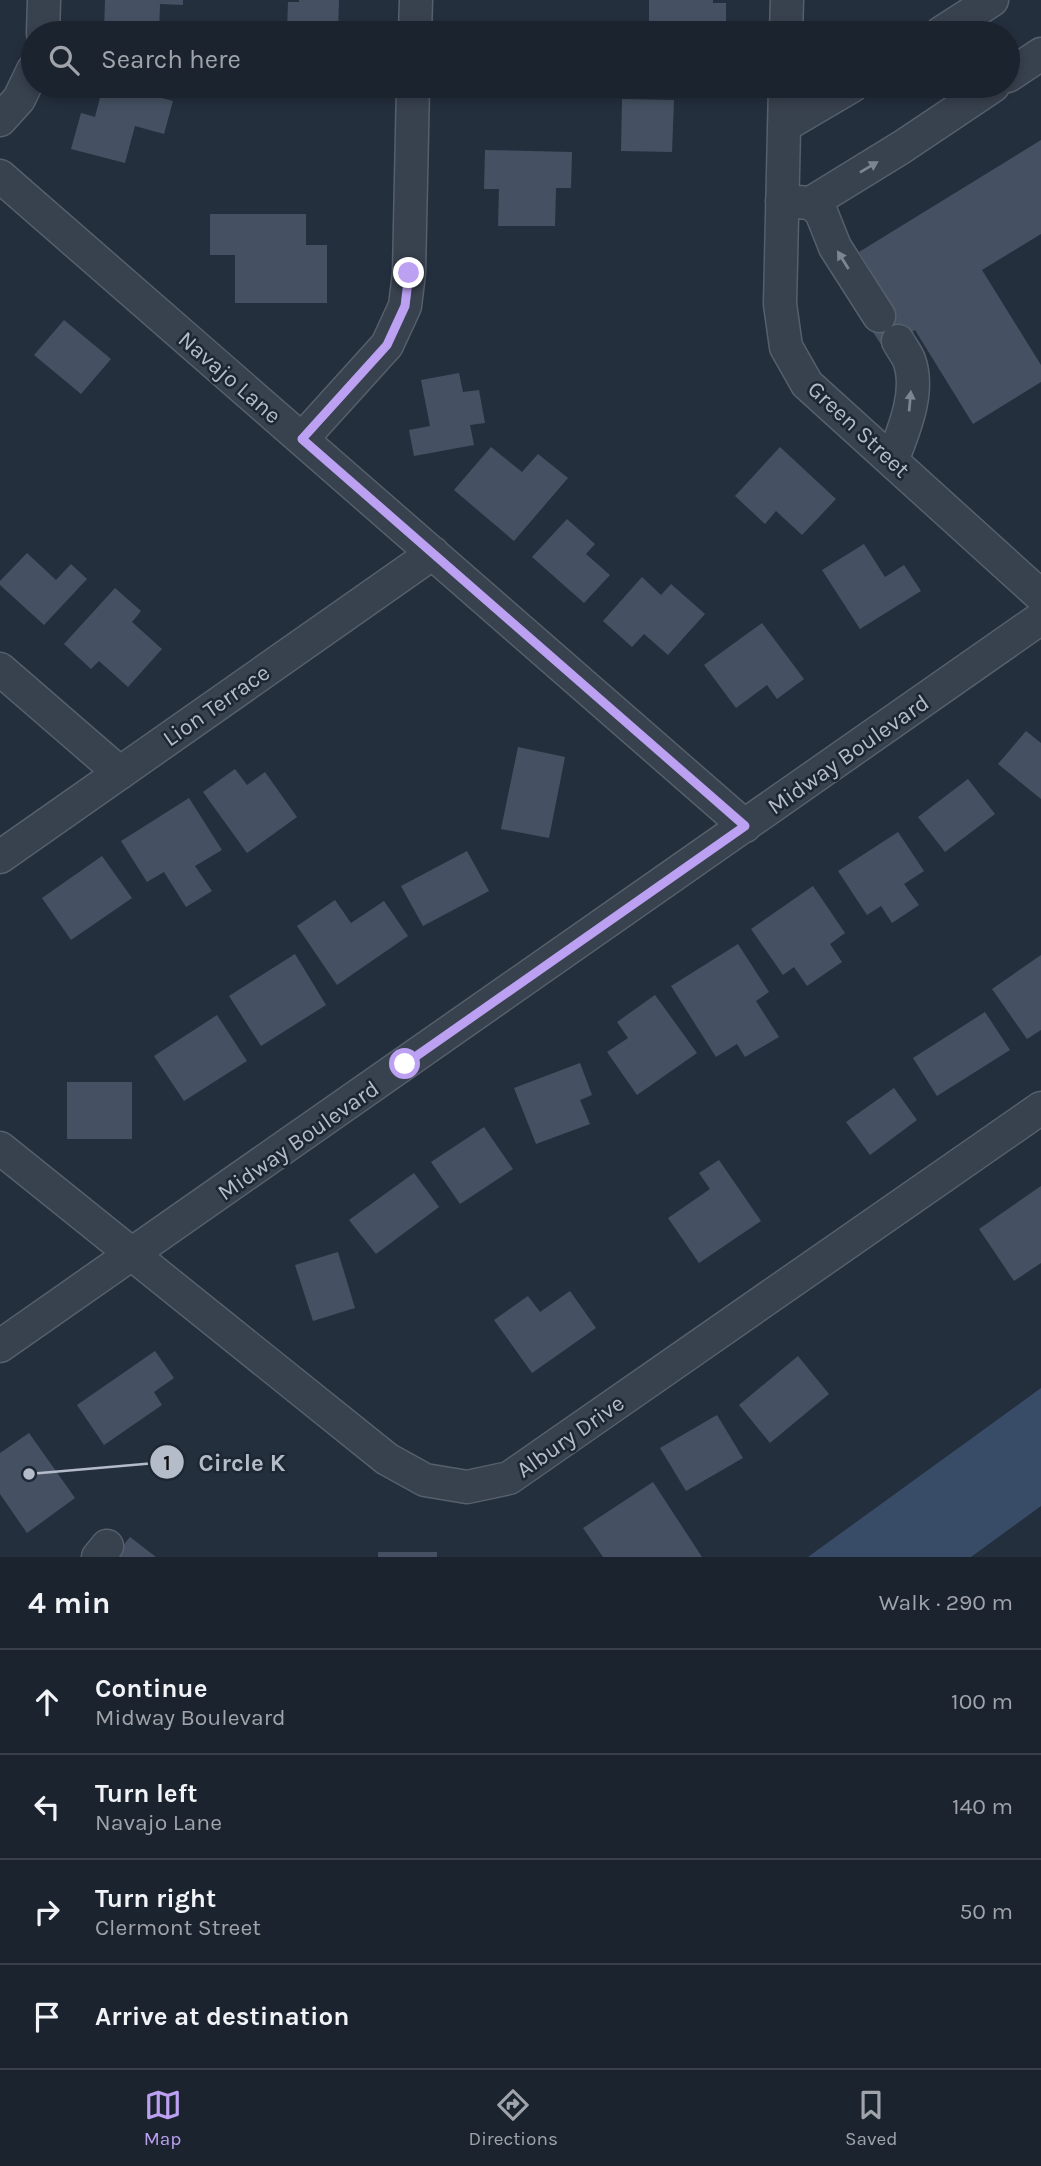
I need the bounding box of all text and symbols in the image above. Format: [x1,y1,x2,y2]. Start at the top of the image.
search box [21,21,1020,98]
icon: search [45,41,83,79]
text: Search here [101,44,241,75]
one-way arrow [860,161,879,173]
one-way arrow [837,250,850,269]
route end [393,257,424,288]
street label: Navajo Lane [173,326,286,429]
street label: Green Street [802,375,915,484]
one-way arrow [905,390,916,412]
street label: Lion Terrace [158,659,275,752]
street label: Midway Boulevard [762,689,934,820]
route start [389,1048,420,1079]
street label: Midway Boulevard [212,1075,384,1206]
street label: Albury Drive [511,1389,629,1483]
callout: Circle K [149,1440,299,1485]
text: Circle K [198,1449,286,1477]
text: 1 [163,1451,171,1475]
text: 4 min [28,1585,110,1621]
text: Walk · 290 m [879,1589,1013,1616]
text: Continue [95,1673,207,1704]
icon: ahead [28,1683,66,1721]
text: 100 m [951,1688,1013,1715]
text: Midway Boulevard [95,1704,286,1731]
text: Turn left [95,1778,197,1809]
icon: left [28,1788,66,1826]
text: 140 m [952,1793,1013,1820]
text: Navajo Lane [95,1809,222,1836]
text: Turn right [95,1883,216,1914]
icon: right [28,1893,66,1931]
text: 50 m [959,1898,1013,1925]
text: Clermont Street [95,1914,261,1941]
icon: arrive [28,1998,66,2036]
text: Arrive at destination [95,2001,349,2032]
tab: Map [144,2086,182,2150]
tab: Directions [469,2086,558,2150]
tab: Saved [845,2086,897,2150]

